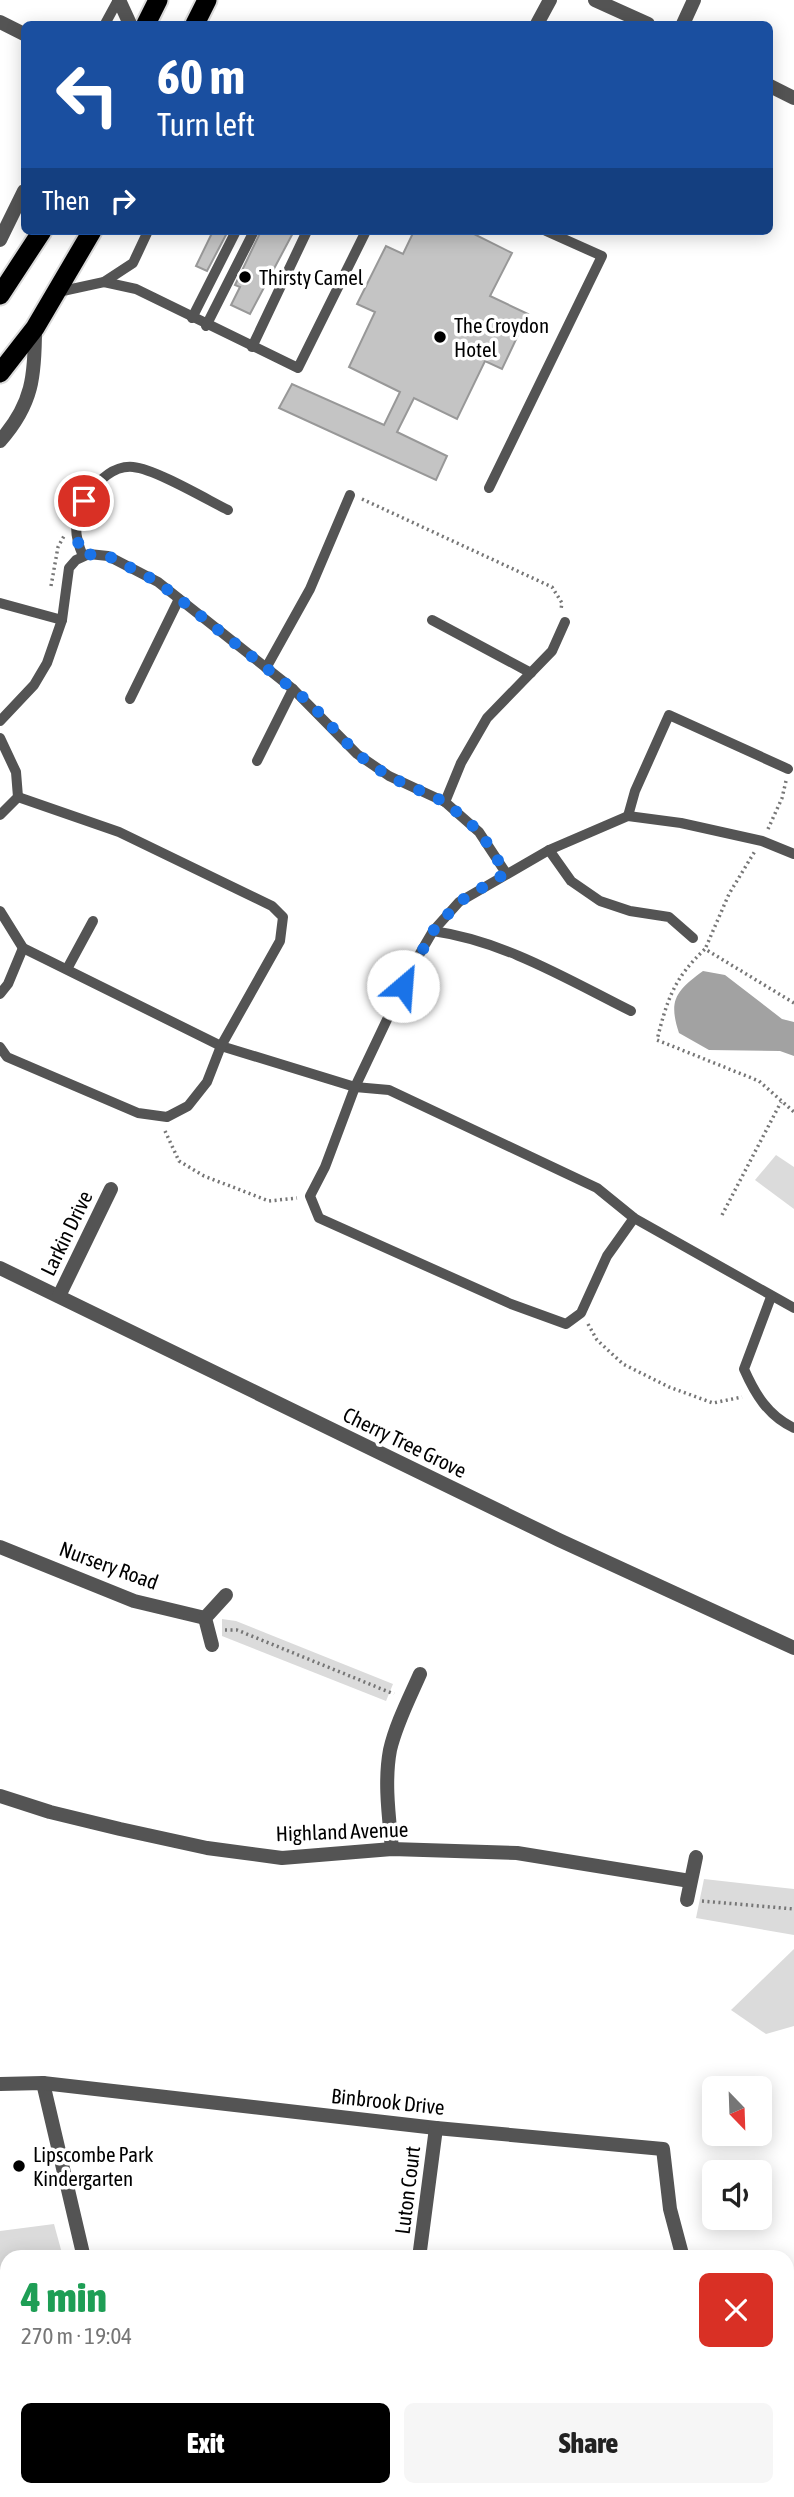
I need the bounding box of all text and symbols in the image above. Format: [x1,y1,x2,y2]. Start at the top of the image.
text: 60 m [157,48,245,104]
icon: left [42,49,133,140]
text: Turn left [157,106,255,143]
icon: right [104,182,142,220]
text: Then [42,186,90,216]
place label: Thirsty Camel [259,265,364,289]
marker: Thirsty Camel [237,269,253,285]
place label: The Croydon Hotel [454,313,549,361]
marker: The Croydon Hotel [432,329,448,345]
pin [54,471,114,531]
icon: arrive [65,482,103,520]
position arrow [366,949,440,1023]
street label: Larkin Drive [35,1187,97,1279]
street label: Cherry Tree Grove [339,1402,471,1482]
street label: Nursery Road [56,1536,162,1594]
street label: Highland Avenue [275,1817,409,1845]
north arrow [702,2076,772,2146]
map controls [702,2076,772,2230]
street label: Binbrook Drive [330,2083,446,2119]
place label: Lipscombe Park Kindergarten [33,2142,154,2190]
street label: Luton Court [390,2145,424,2235]
marker: Lipscombe Park Kindergarten [11,2158,27,2174]
button: sound [702,2160,772,2230]
text: 4 min [21,2273,107,2321]
button: close [699,2273,773,2347]
text: 270 m · 19:04 [21,2323,132,2349]
button: Exit [21,2403,390,2483]
button: Share [404,2403,773,2483]

